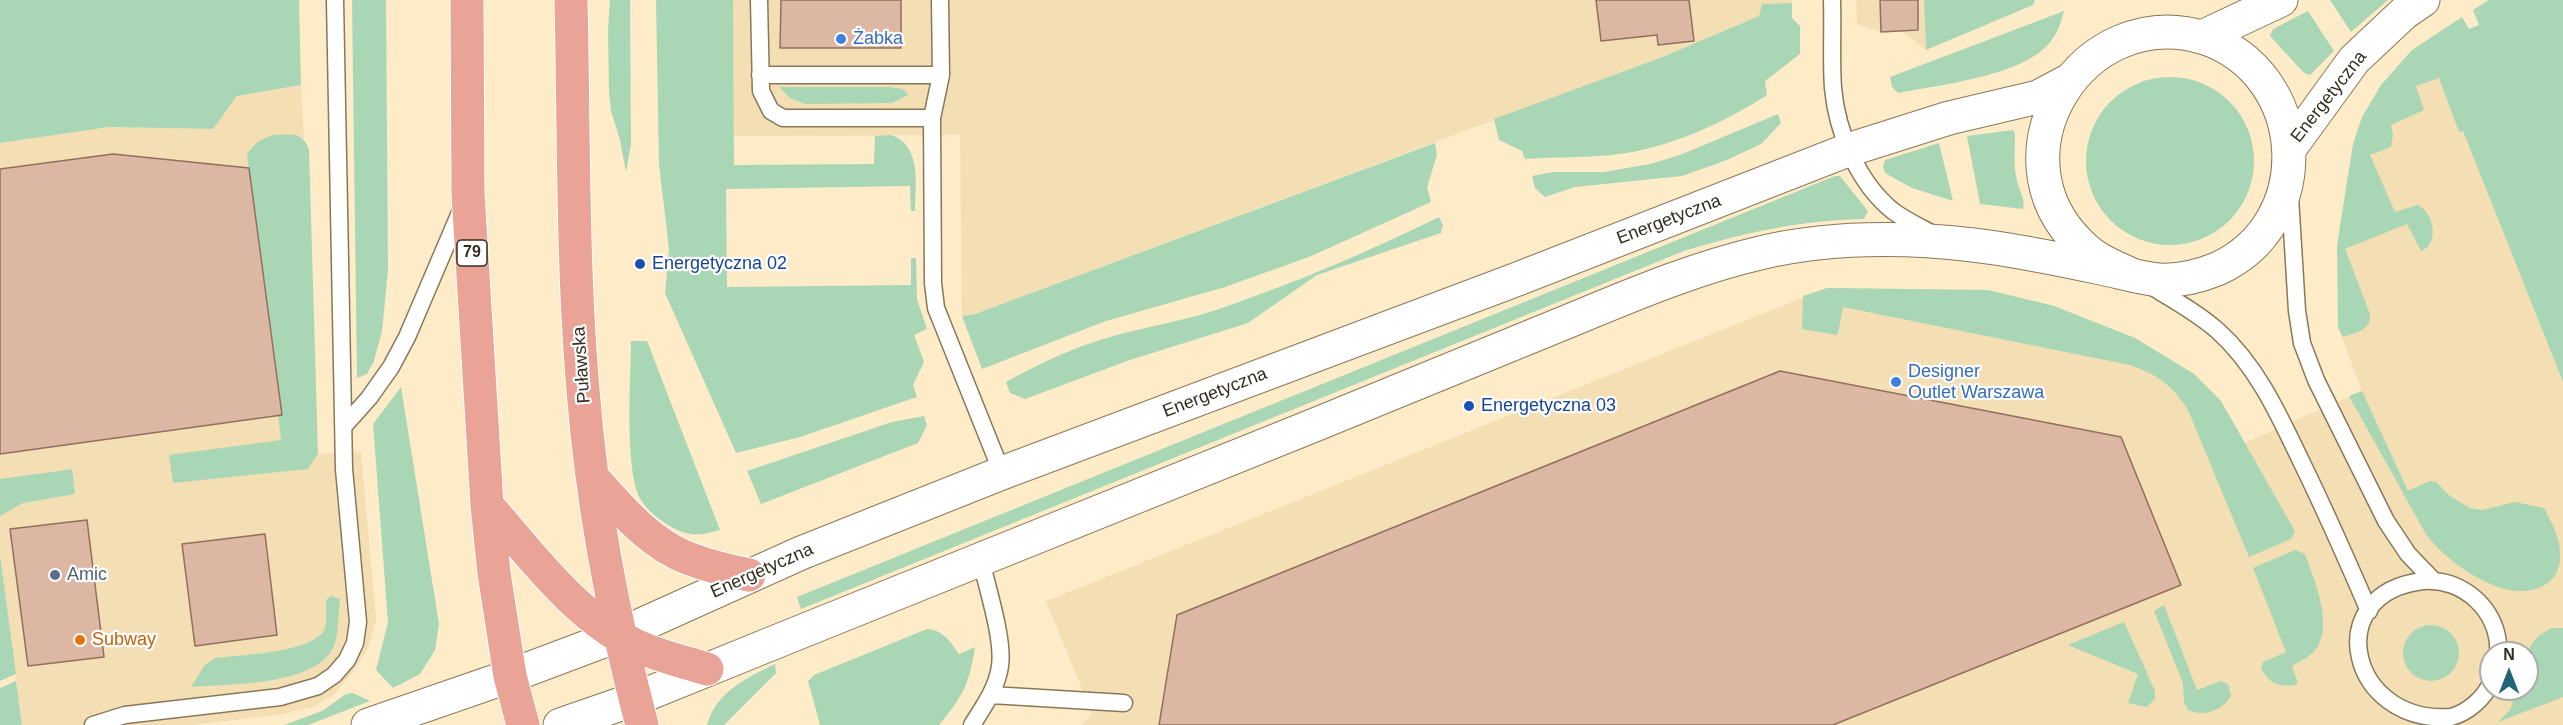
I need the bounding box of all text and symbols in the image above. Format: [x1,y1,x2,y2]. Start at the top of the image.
place label: Żabka [853,28,903,50]
marker: Żabka [834,32,848,46]
street label: Energetyczna [2287,47,2371,147]
street label: Energetyczna [1614,190,1724,250]
road number: 79 [457,240,487,266]
place label: Energetyczna 02 [652,253,787,275]
marker: Energetyczna 02 [633,257,647,271]
street label: Puławska [569,326,595,404]
place label: Designer Outlet Warszawa [1908,361,2044,404]
street label: Energetyczna [1160,363,1270,423]
marker: Designer Outlet Warszawa [1889,375,1903,389]
place label: Energetyczna 03 [1481,395,1616,417]
marker: Energetyczna 03 [1462,399,1476,413]
street label: Energetyczna [707,539,817,603]
place label: Amic [67,564,107,586]
marker: Amic [48,568,62,582]
place label: Subway [92,629,156,651]
marker: Subway [73,633,87,647]
north arrow [2479,641,2539,701]
text: N [2503,646,2515,663]

